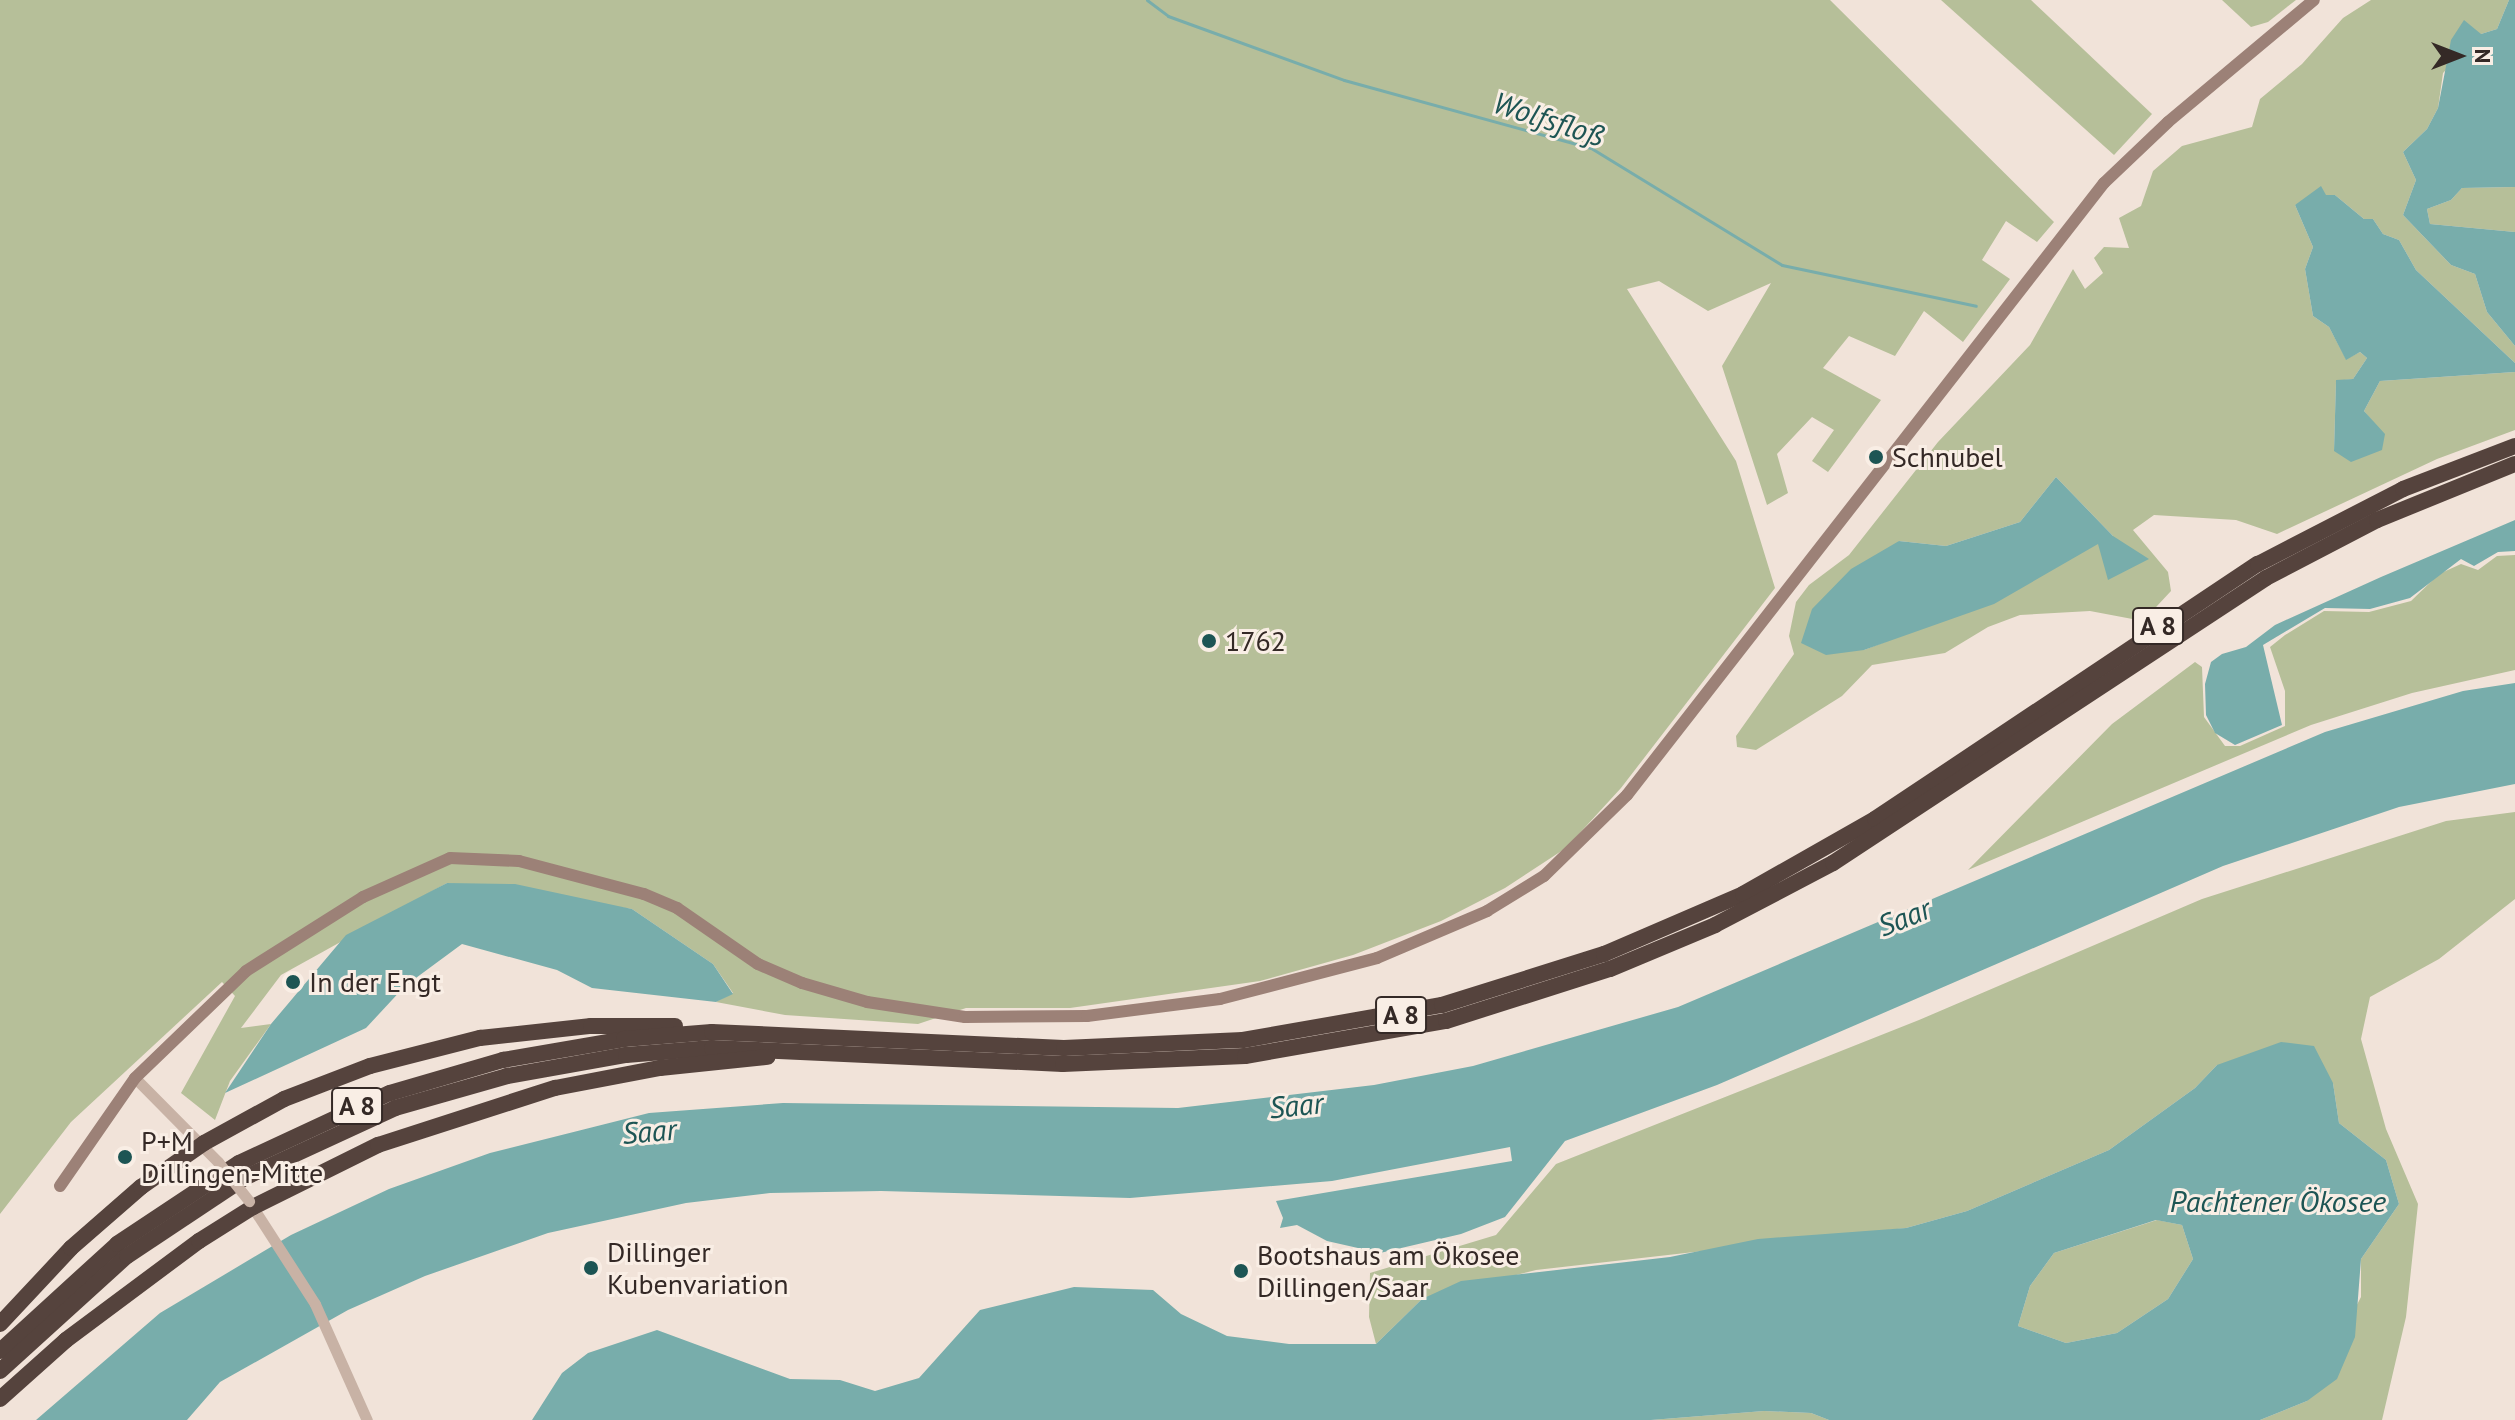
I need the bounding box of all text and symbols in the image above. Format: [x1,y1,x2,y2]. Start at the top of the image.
north arrow [2419,16,2499,96]
text: N [2469,49,2497,63]
water label: Wolfsfloß [1489,84,1609,154]
place label: Schnubel [1892,440,2003,474]
marker: Schnubel [1867,448,1885,466]
road number: A 8 [2130,604,2186,648]
place label: 1762 [1225,624,1286,658]
marker: 1762 [1200,632,1218,650]
water label: Saar [1872,890,1936,944]
place label: In der Engt [309,965,441,999]
marker: In der Engt [284,973,302,991]
road number: A 8 [1373,993,1429,1037]
road number: A 8 [329,1084,385,1128]
water label: Saar [1267,1084,1325,1126]
water label: Saar [620,1111,678,1151]
place label: P+M Dillingen-Mitte [141,1124,323,1190]
marker: P+M Dillingen-Mitte [116,1148,134,1166]
water label: Pachtener Ökosee [2170,1183,2386,1219]
place label: Dillinger Kubenvariation [607,1235,789,1301]
place label: Bootshaus am Ökosee Dillingen/Saar [1257,1238,1519,1304]
marker: Dillinger Kubenvariation [582,1259,600,1277]
marker: Bootshaus am Ökosee Dillingen/Saar [1232,1262,1250,1280]

